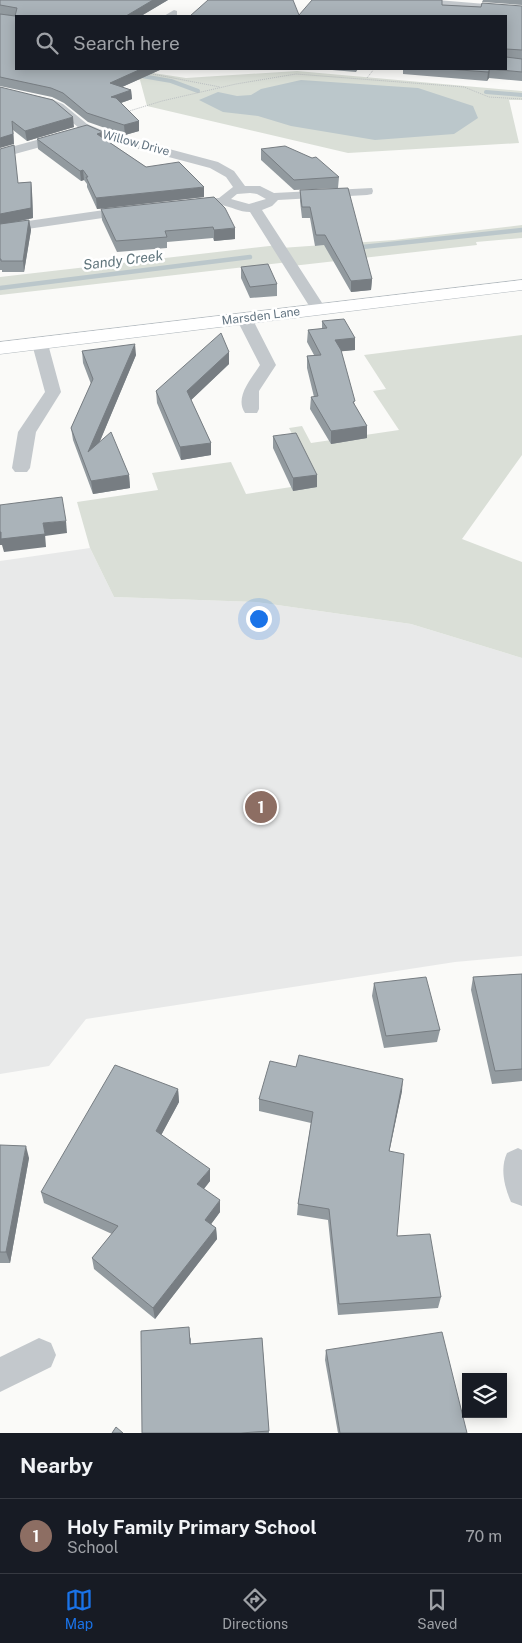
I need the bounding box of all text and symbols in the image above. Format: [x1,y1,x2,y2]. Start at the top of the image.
search box [15,15,507,70]
icon: search [33,29,61,57]
text: Search here [73,32,180,54]
street label: Willow Drive [101,127,171,159]
water label: Sandy Creek [82,247,164,273]
street label: Marsden Lane [221,304,301,328]
your location [246,606,272,632]
pin: 1 [245,788,277,826]
map controls [462,1373,507,1418]
button: layers [462,1373,507,1418]
text: Nearby [20,1453,93,1478]
text: Holy Family Primary School [67,1516,317,1538]
text: 1 [33,1527,39,1546]
text: 70 m [465,1527,502,1546]
text: School [67,1538,118,1557]
tab: Map [65,1586,93,1632]
tab: Directions [222,1586,288,1632]
tab: Saved [417,1586,457,1632]

